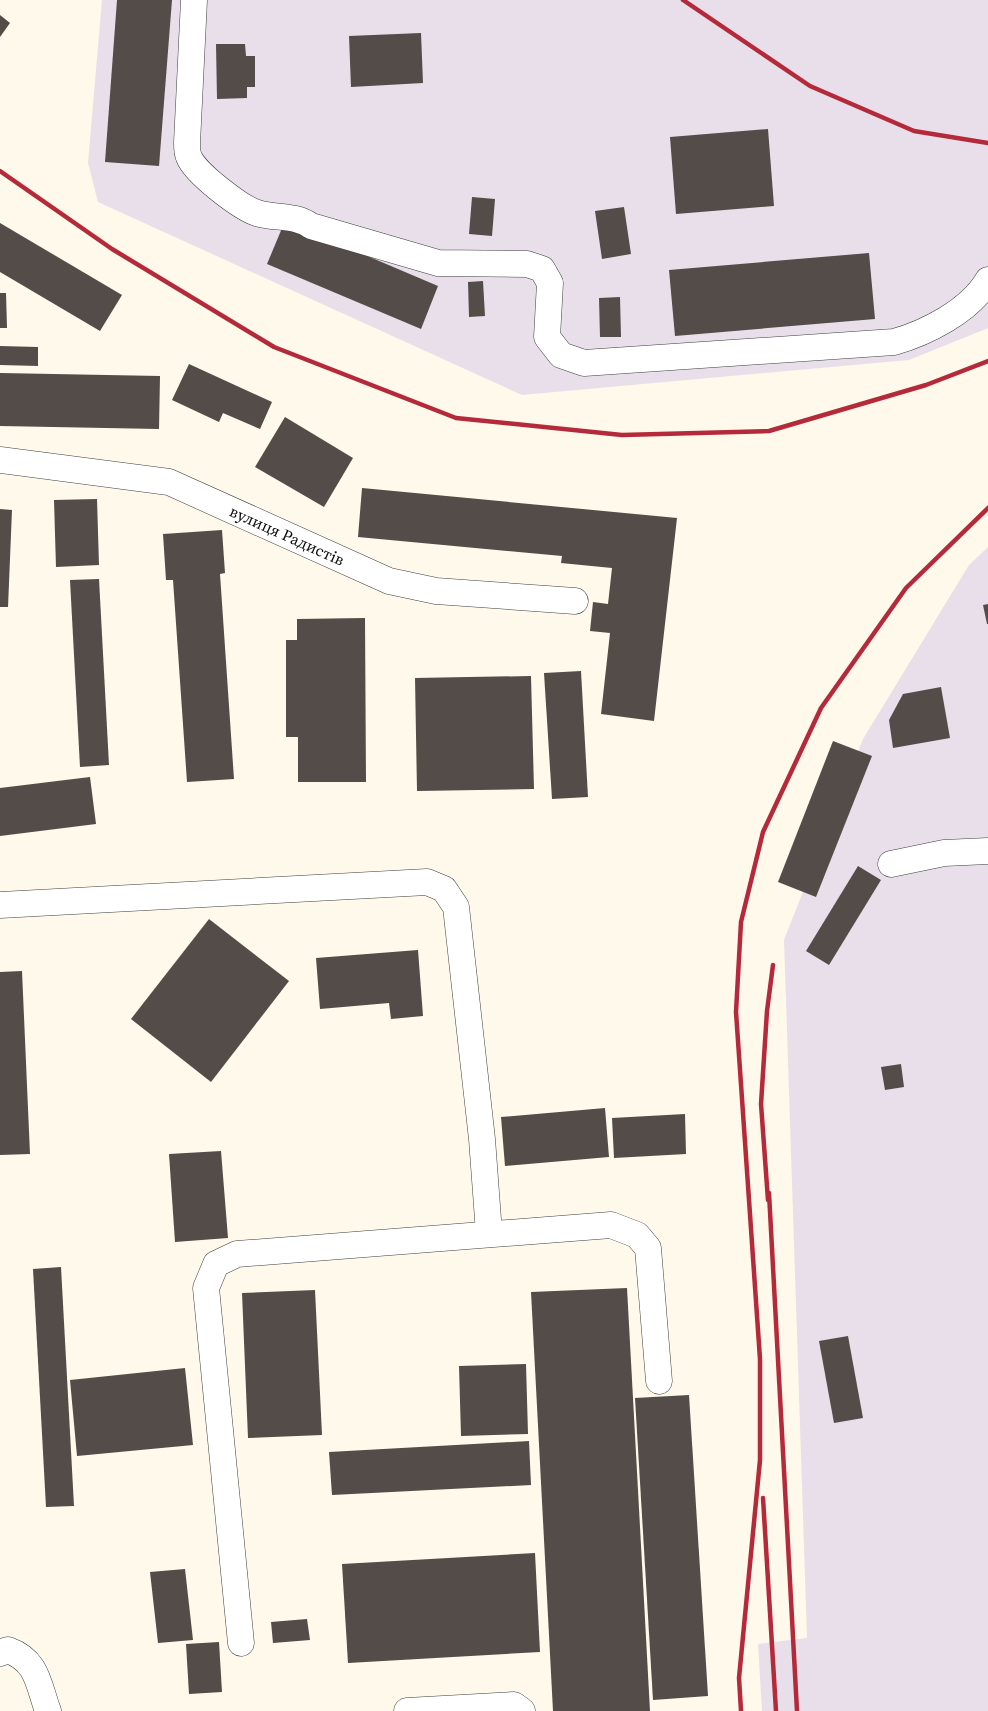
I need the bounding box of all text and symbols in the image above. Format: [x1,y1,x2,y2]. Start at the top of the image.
street label: вулиця Радистів [226,500,348,571]

